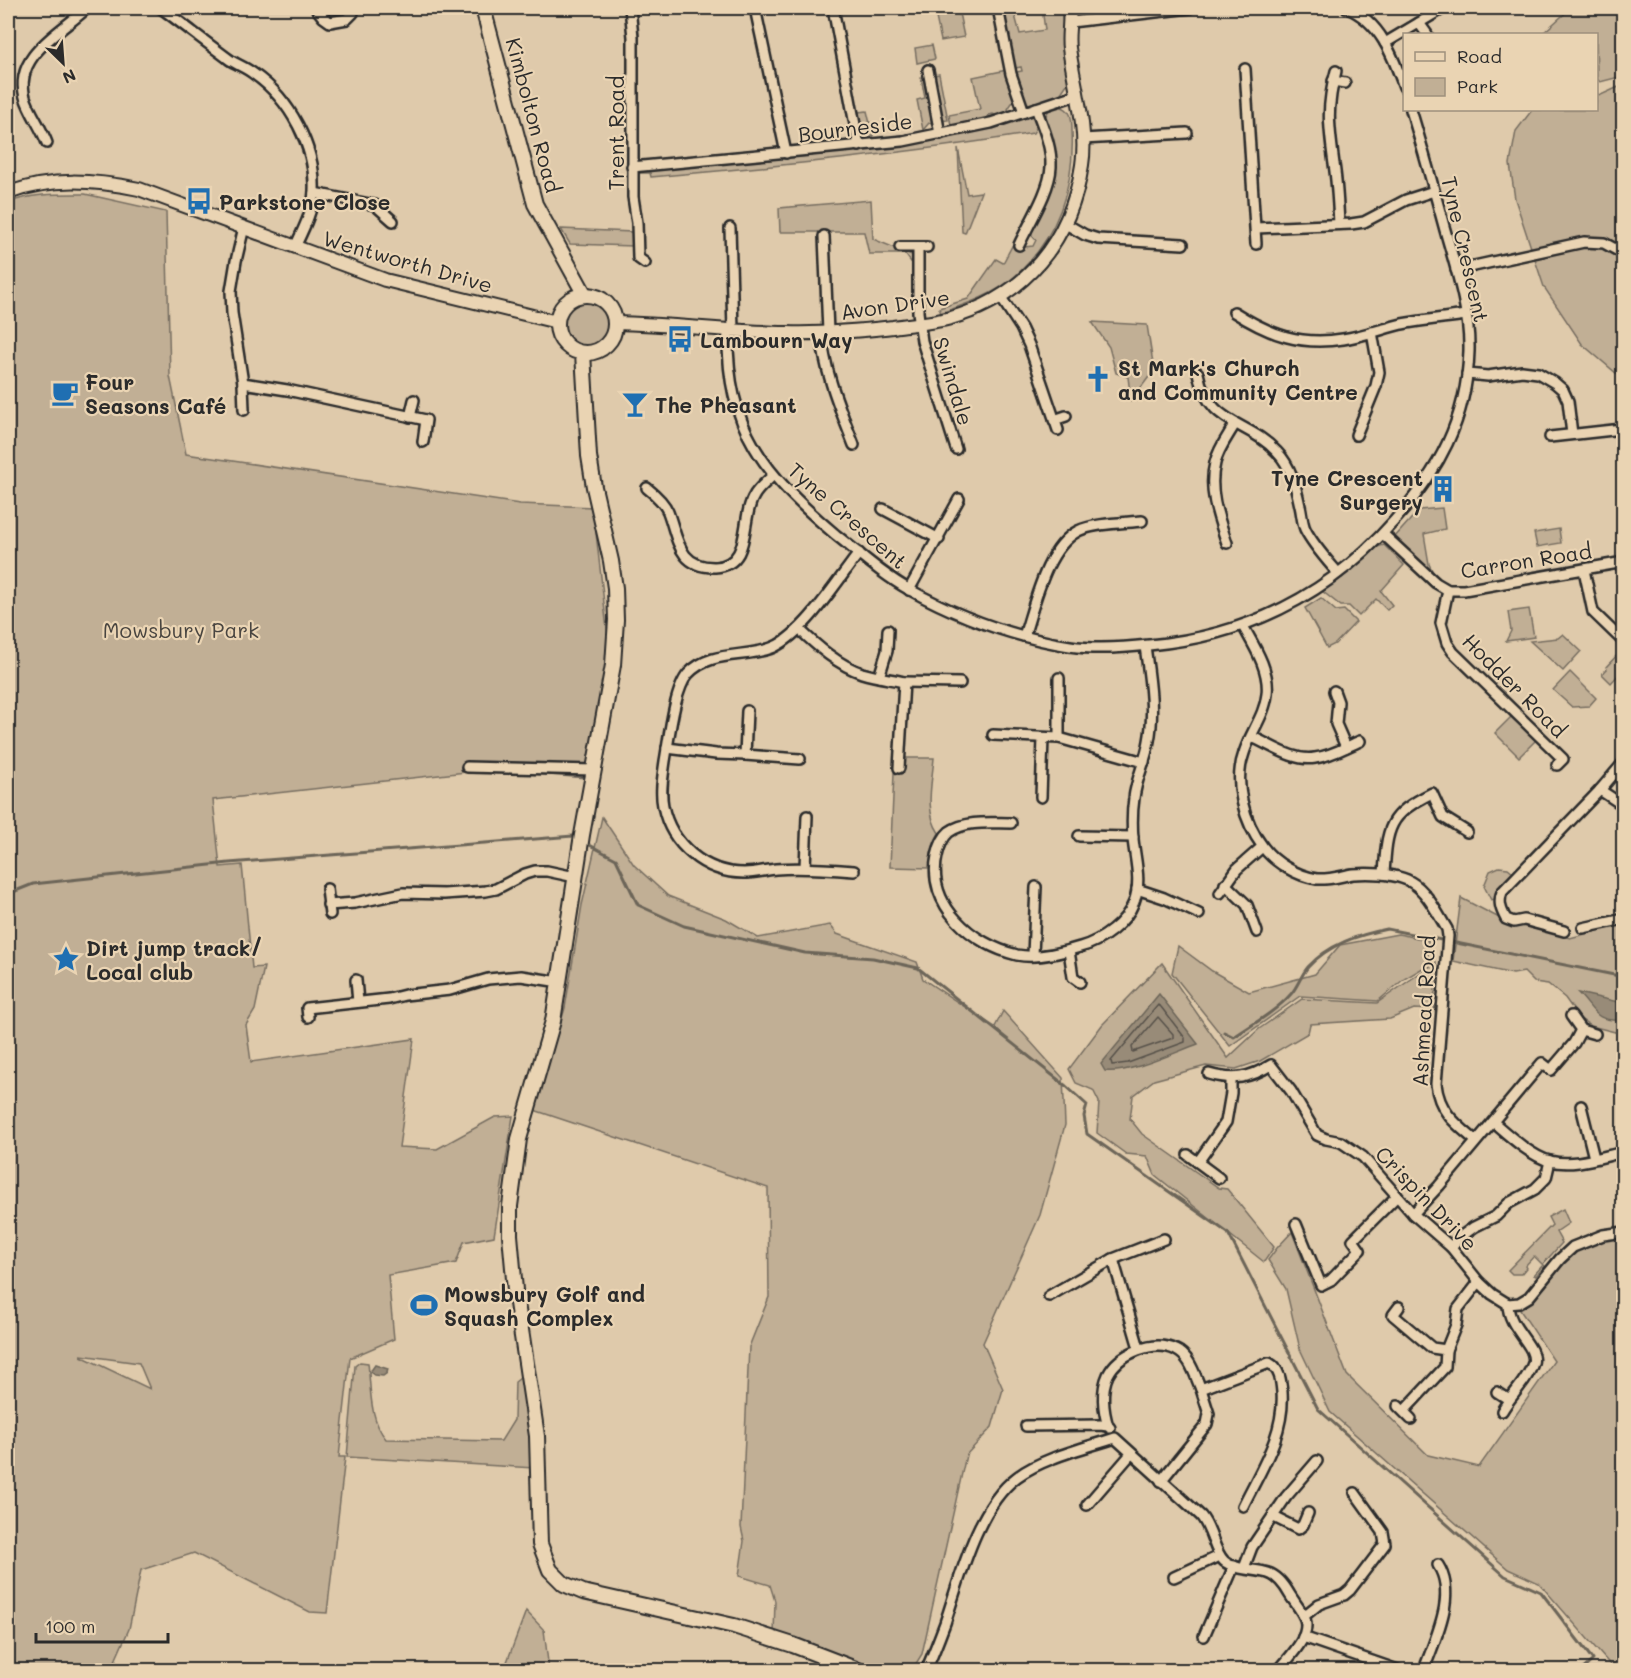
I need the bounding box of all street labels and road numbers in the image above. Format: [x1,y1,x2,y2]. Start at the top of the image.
street label: Kimbolton Road [500,35,568,195]
street label: Trent Road [602,75,629,191]
street label: Bourneside [796,107,914,147]
street label: Tyne Crescent [1436,173,1496,325]
street label: Wentworth Drive [320,224,496,298]
street label: Avon Drive [839,283,951,325]
street label: Swindale [928,334,980,428]
street label: Tyne Crescent [783,456,913,574]
street label: Carron Road [1459,536,1593,584]
street label: Hodder Road [1457,627,1573,743]
street label: Ashmead Road [1406,935,1440,1087]
street label: Crispin Drive [1370,1140,1484,1256]

